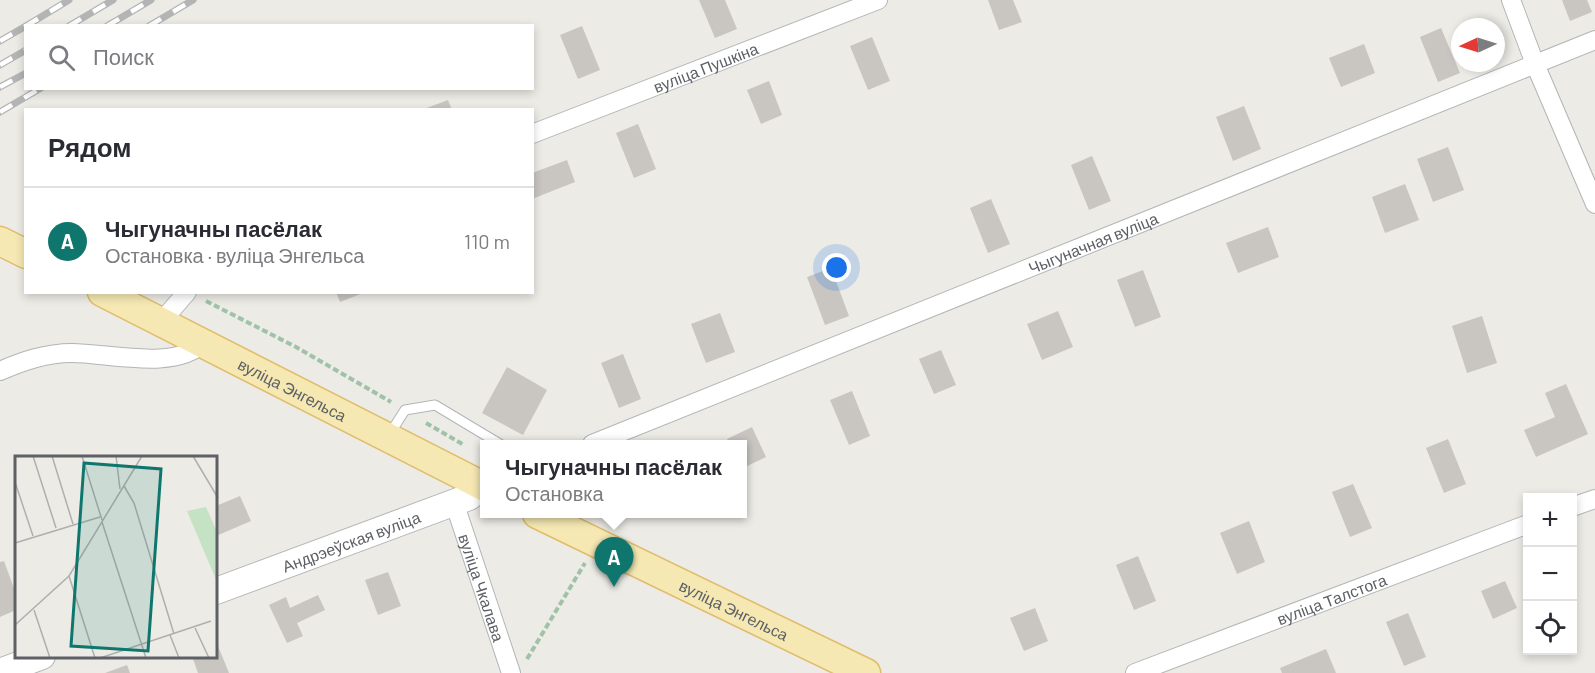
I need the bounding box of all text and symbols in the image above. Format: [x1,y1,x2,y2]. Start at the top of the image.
north arrow [1451,18,1505,72]
search box [24,24,534,90]
street label: вуліца Пушкіна [650,38,761,96]
icon: search [45,41,78,74]
text: Поиск [93,43,154,69]
text: Рядом [48,131,131,162]
street label: Чыгуначная вуліца [1025,208,1161,277]
text: Чыгуначны пасёлак [105,215,322,241]
text: A [61,229,74,253]
text: 110 m [464,229,510,253]
text: Остановка · вуліца Энгельса [105,243,364,267]
your location [822,253,851,282]
street label: вуліца Энгельса [235,354,350,425]
popup [480,440,747,518]
text: Чыгуначны пасёлак [505,453,722,479]
inset map [15,456,218,658]
text: Остановка [505,481,604,505]
map controls [1523,493,1577,655]
button: + [1523,493,1577,547]
street label: Андрэеўская вуліца [279,506,423,575]
street label: вуліца Чкалава [456,531,509,644]
pin: A [594,538,634,587]
button: − [1523,547,1577,601]
street label: вуліца Талстога [1274,569,1389,628]
street label: вуліца Энгельса [677,575,792,644]
button: locate [1523,601,1577,655]

